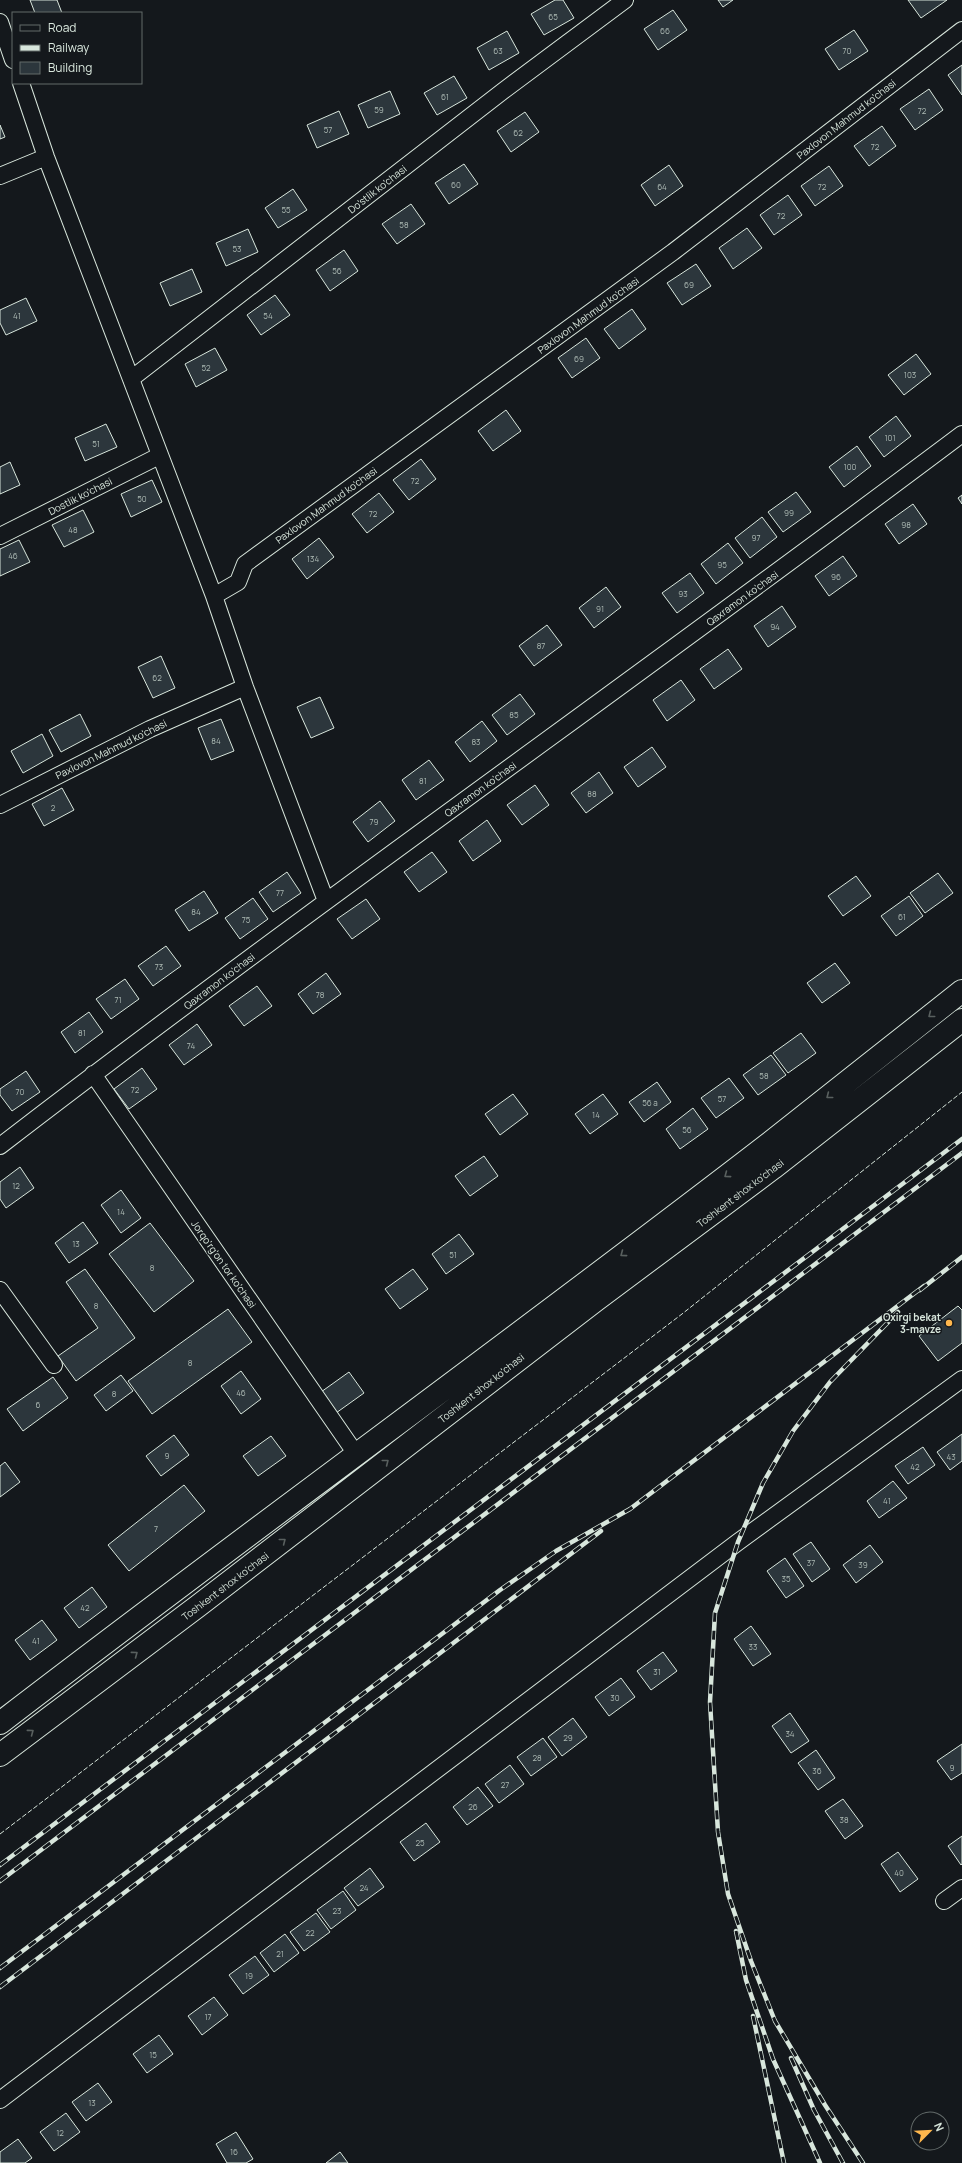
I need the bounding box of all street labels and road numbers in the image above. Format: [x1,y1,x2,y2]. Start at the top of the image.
street label: Paxlovon Mahmud ko'chasi [794,76,898,162]
street label: Do'stlik ko'chasi [345,162,409,216]
street label: Paxlovon Mahmud ko'chasi [534,273,642,357]
street label: Paxlovon Mahmud ko'chasi [272,463,380,547]
street label: Dostlik ko'chasi [46,474,114,518]
street label: Qaxramon ko'chasi [703,567,781,629]
street label: Paxlovon Mahmud ko'chasi [53,716,169,782]
street label: Qaxramon ko'chasi [441,758,519,820]
street label: Qaxramon ko'chasi [181,950,257,1012]
street label: Toshkent shox ko'chasi [694,1156,786,1230]
street label: Jorqo'rg'on tor ko'chasi [188,1217,260,1311]
street label: Toshkent shox ko'chasi [435,1350,527,1426]
street label: Toshkent shox ko'chasi [179,1549,271,1623]

